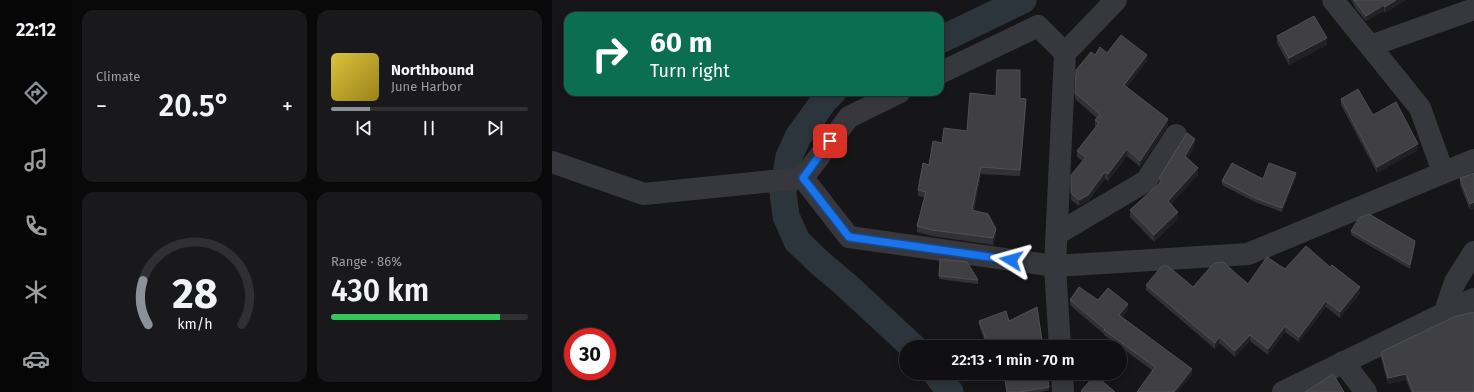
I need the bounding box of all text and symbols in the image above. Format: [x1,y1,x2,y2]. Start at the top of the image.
text: 22:12 [16,19,56,41]
text: 60 m [650,26,712,59]
icon: right [584,28,636,80]
text: Turn right [650,60,730,82]
text: Northbound [391,61,474,79]
text: Climate [96,69,140,84]
icon: directions [22,79,50,107]
text: June Harbor [391,79,462,94]
text: 20.5° [159,88,230,124]
text: − [96,93,107,120]
text: + [282,93,293,120]
icon: previous [353,117,375,139]
icon: pause [418,117,440,139]
icon: next [484,117,506,139]
pin [813,124,847,158]
icon: arrive [819,130,841,152]
icon: music [22,146,50,174]
icon: phone [22,212,50,240]
position arrow [990,239,1032,281]
text: Range · 86% [331,254,402,269]
text: 28 [172,269,217,319]
text: 430 km [331,273,429,309]
icon: climate [22,278,50,306]
text: km/h [177,316,212,333]
speed limit sign: 30 [564,328,616,380]
icon: car [22,345,50,373]
text: 22:13 · 1 min · 70 m [952,351,1074,369]

